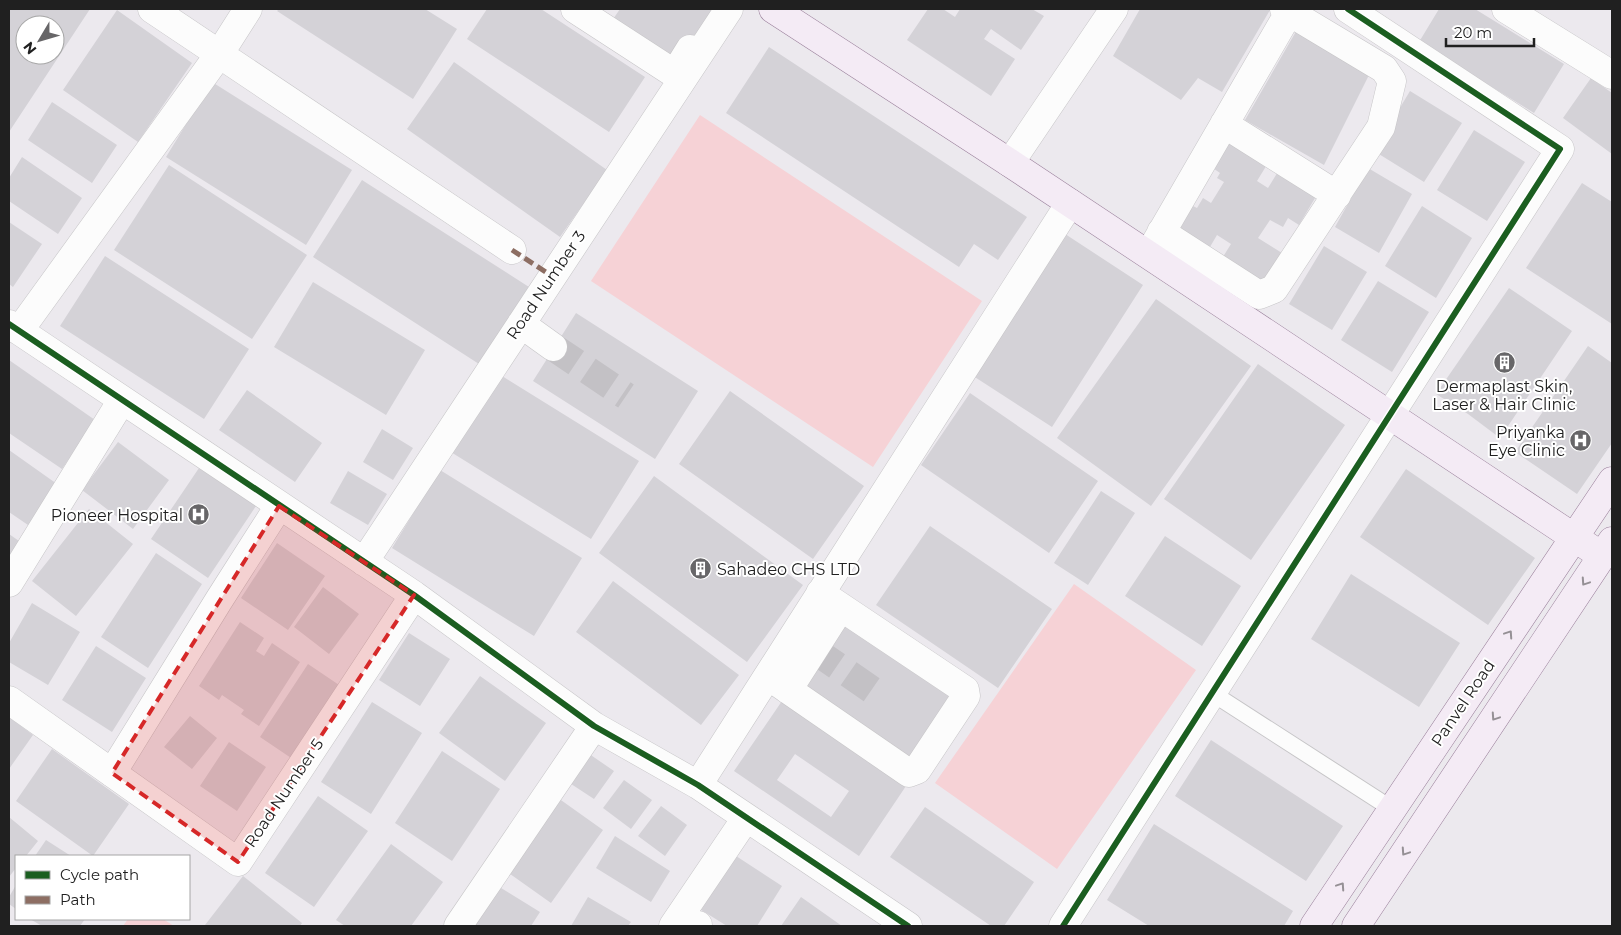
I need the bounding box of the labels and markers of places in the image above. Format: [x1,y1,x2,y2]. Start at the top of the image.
building icon: Dermaplast Skin, Laser & Hair Clinic [1492,350,1516,374]
place label: Dermaplast Skin, Laser & Hair Clinic [1432,377,1576,414]
place label: Priyanka Eye Clinic [1488,423,1565,460]
hospital icon: Priyanka Eye Clinic [1569,429,1593,453]
hospital icon: Pioneer Hospital [187,503,211,527]
place label: Pioneer Hospital [51,506,183,525]
building icon: Sahadeo CHS LTD [689,557,713,581]
place label: Sahadeo CHS LTD [717,560,860,579]

